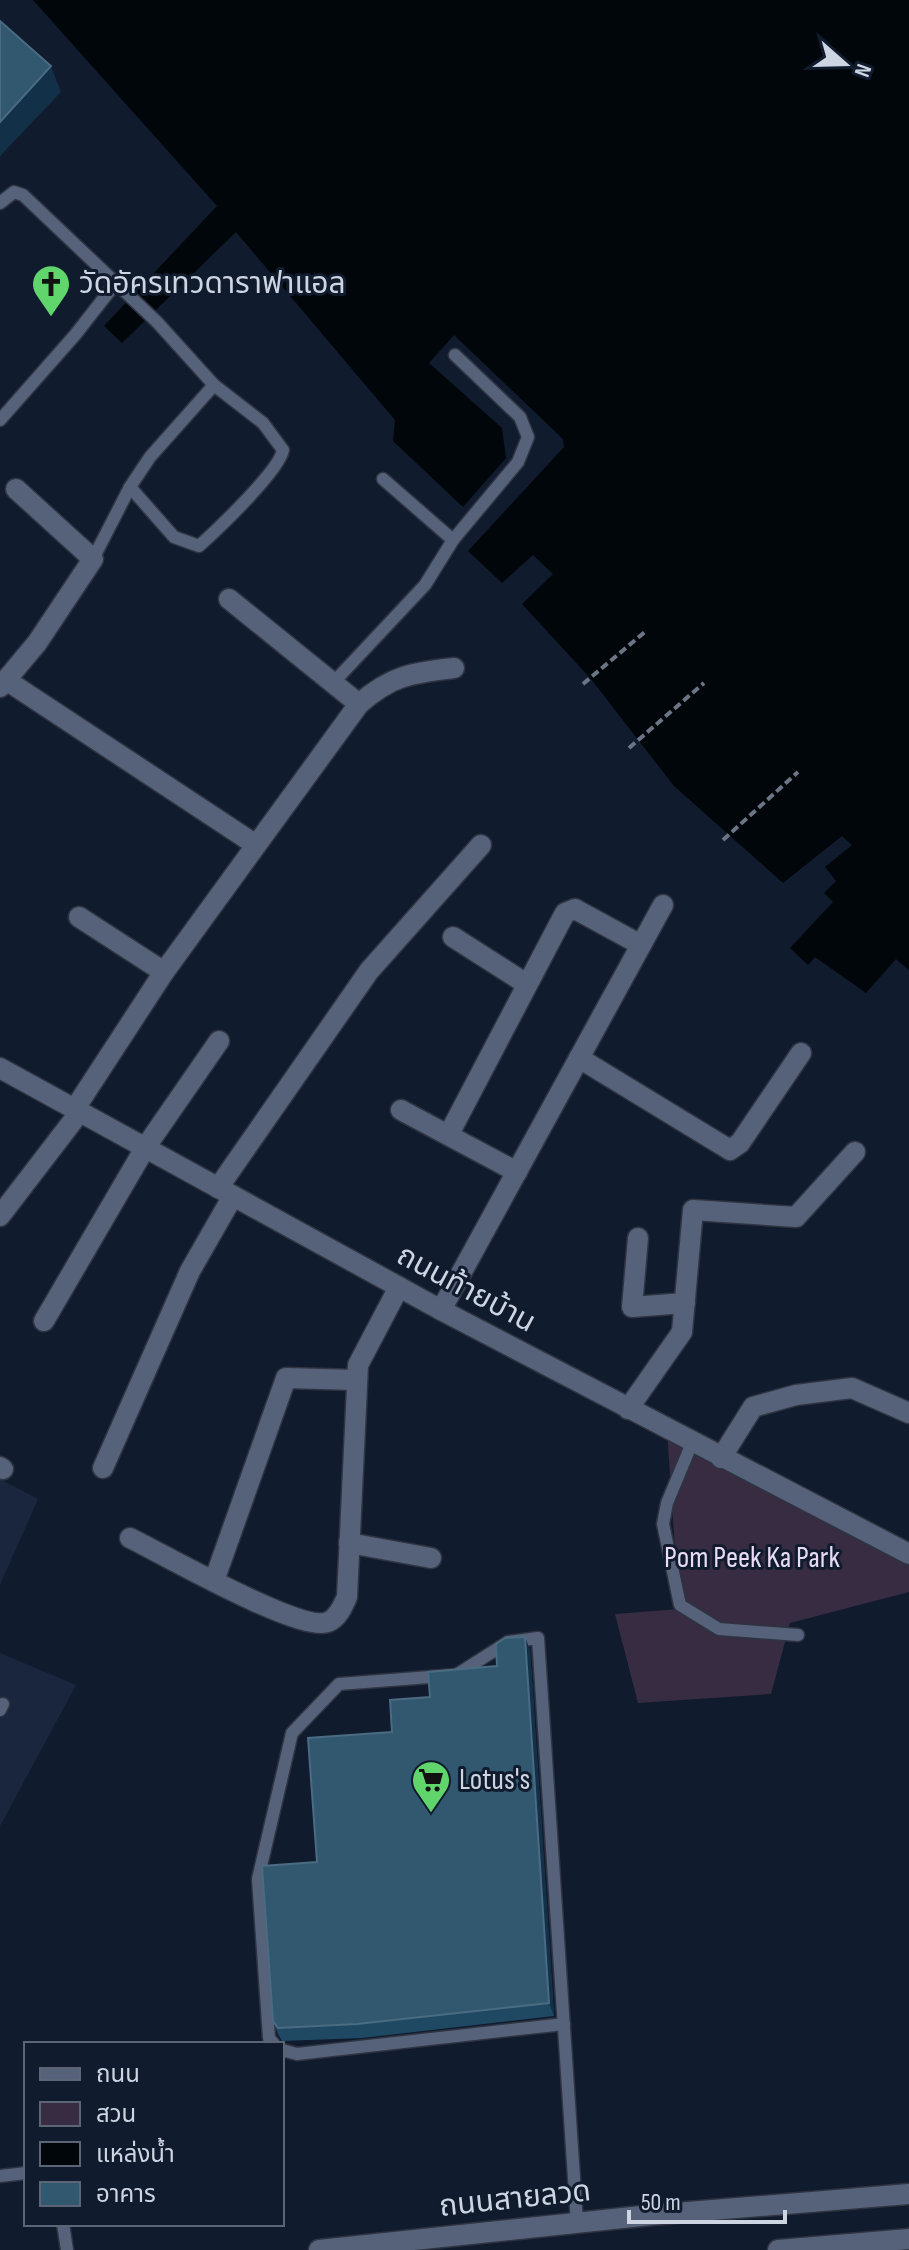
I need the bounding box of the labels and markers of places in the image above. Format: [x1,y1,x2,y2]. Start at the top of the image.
church icon: วัดอัครเทวดาราฟาแอล [30,263,72,318]
place label: วัดอัครเทวดาราฟาแอล [79,266,346,302]
supermarket icon: Lotus's [410,1759,452,1814]
place label: Lotus's [459,1762,530,1798]

